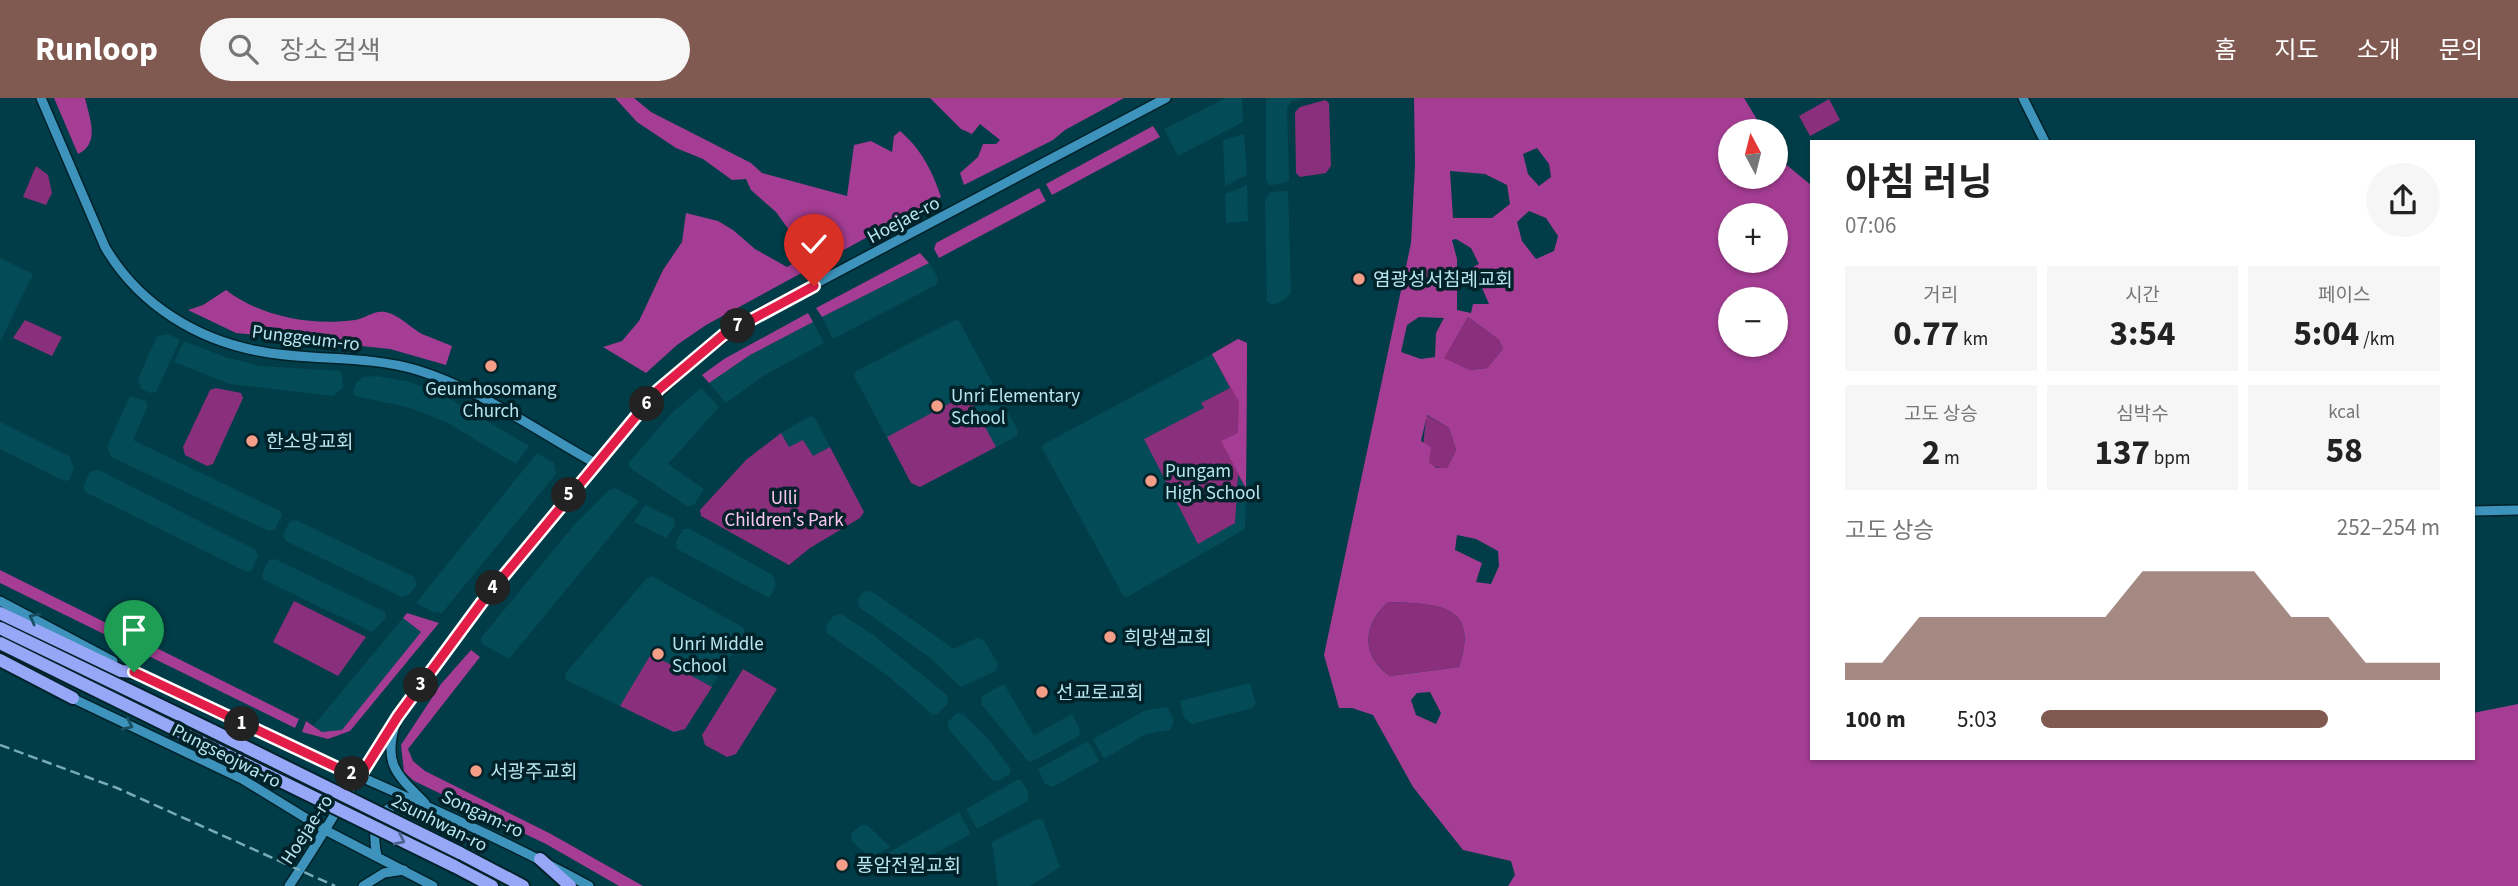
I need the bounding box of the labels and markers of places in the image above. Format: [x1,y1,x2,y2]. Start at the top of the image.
pin [784,214,844,286]
place label: 염광성서침례교회 [1373,267,1513,294]
marker: 염광성서침례교회 [1351,271,1367,287]
pin: 7 [720,308,756,344]
marker: Geumhosomang Church [483,358,499,374]
place label: Geumhosomang Church [425,376,557,425]
place label: Unri Elementary School [951,383,1080,432]
pin: 6 [630,386,664,422]
marker: Unri Elementary School [929,398,945,414]
place label: 한소망교회 [266,429,353,456]
marker: 한소망교회 [244,433,260,449]
place label: Pungam High School [1165,458,1261,507]
marker: Pungam High School [1143,473,1159,489]
pin: 5 [552,478,586,512]
pin: 4 [476,570,510,606]
pin [104,600,164,672]
place label: 희망샘교회 [1124,625,1211,652]
marker: 희망샘교회 [1102,629,1118,645]
place label: Unri Middle School [672,631,764,680]
marker: Unri Middle School [650,646,666,662]
pin: 3 [404,668,438,702]
place label: 선교로교회 [1056,680,1143,707]
marker: 선교로교회 [1034,684,1050,700]
pin: 1 [224,706,260,742]
pin: 2 [334,756,370,792]
place label: 서광주교회 [490,759,577,786]
marker: 서광주교회 [468,763,484,779]
place label: 풍암전원교회 [856,853,961,880]
marker: 풍암전원교회 [834,857,850,873]

